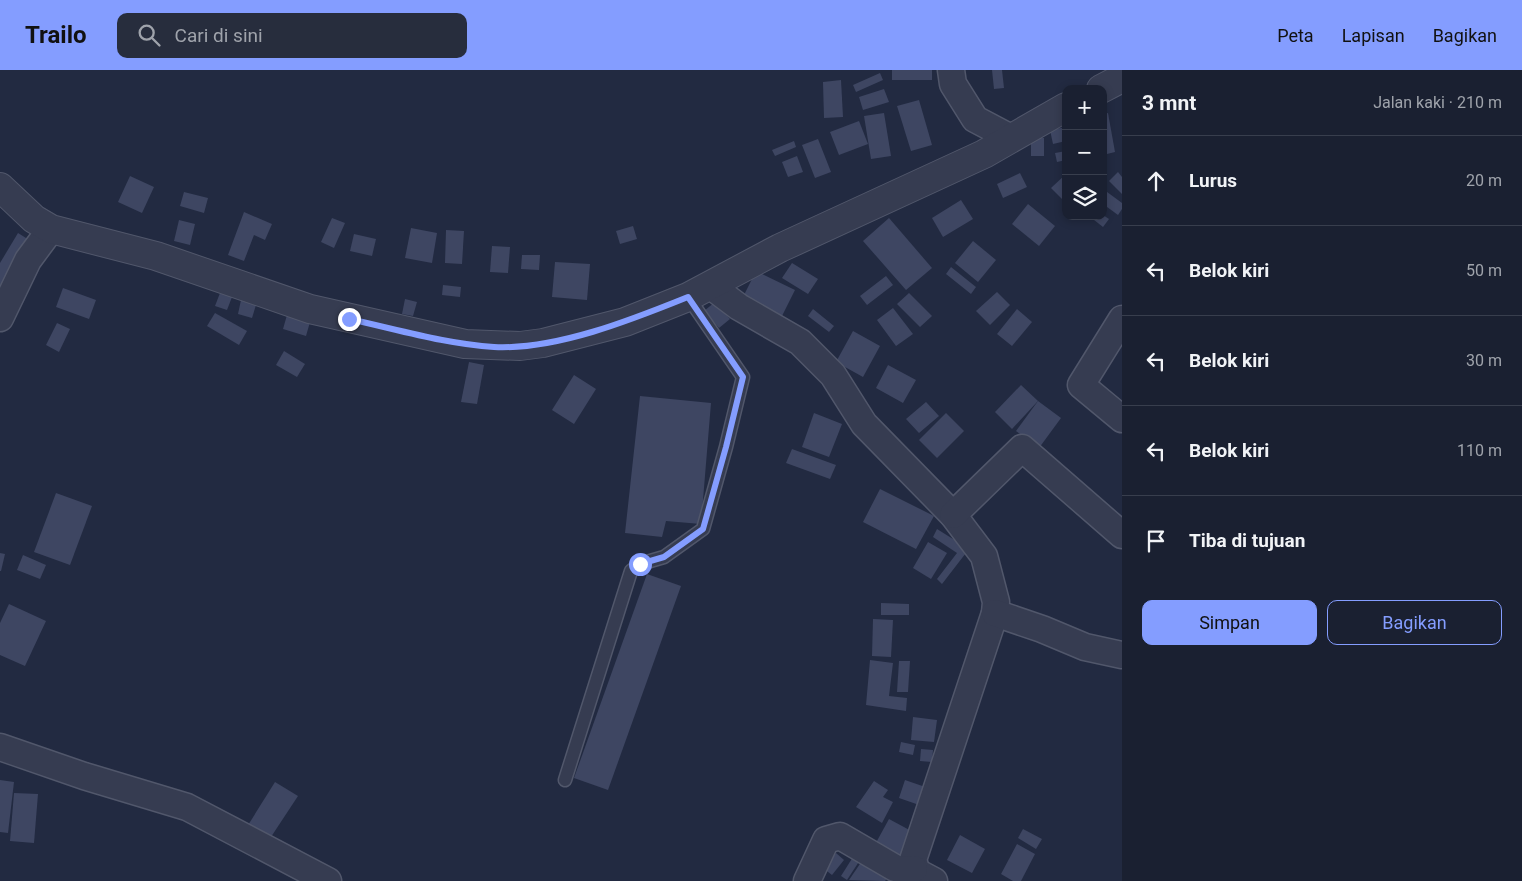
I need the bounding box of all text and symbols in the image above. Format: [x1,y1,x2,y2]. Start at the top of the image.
search box [117,13,467,58]
text: Trailo [25,21,87,49]
icon: search [135,21,163,49]
text: Cari di sini [175,24,263,47]
text: Peta [1277,25,1314,46]
text: Lapisan [1342,25,1405,46]
text: Bagikan [1433,25,1497,46]
map controls [1062,85,1107,220]
button: + [1062,85,1107,130]
text: 3 mnt [1142,91,1196,115]
text: Jalan kaki · 210 m [1373,93,1502,112]
button: − [1062,130,1107,175]
icon: ahead [1142,167,1170,195]
text: Lurus [1189,169,1237,192]
text: 20 m [1466,171,1502,190]
button: layers [1062,175,1107,220]
icon: left [1142,257,1170,285]
text: Belok kiri [1189,259,1269,282]
text: 50 m [1466,261,1502,280]
route end [338,308,361,331]
icon: left [1142,347,1170,375]
text: Belok kiri [1189,349,1269,372]
text: 30 m [1466,351,1502,370]
icon: left [1142,437,1170,465]
text: Belok kiri [1189,439,1269,462]
text: 110 m [1457,441,1502,460]
icon: arrive [1142,527,1170,555]
text: Tiba di tujuan [1189,529,1305,552]
route start [629,553,652,576]
button: Simpan [1142,600,1317,645]
button: Bagikan [1327,600,1502,645]

